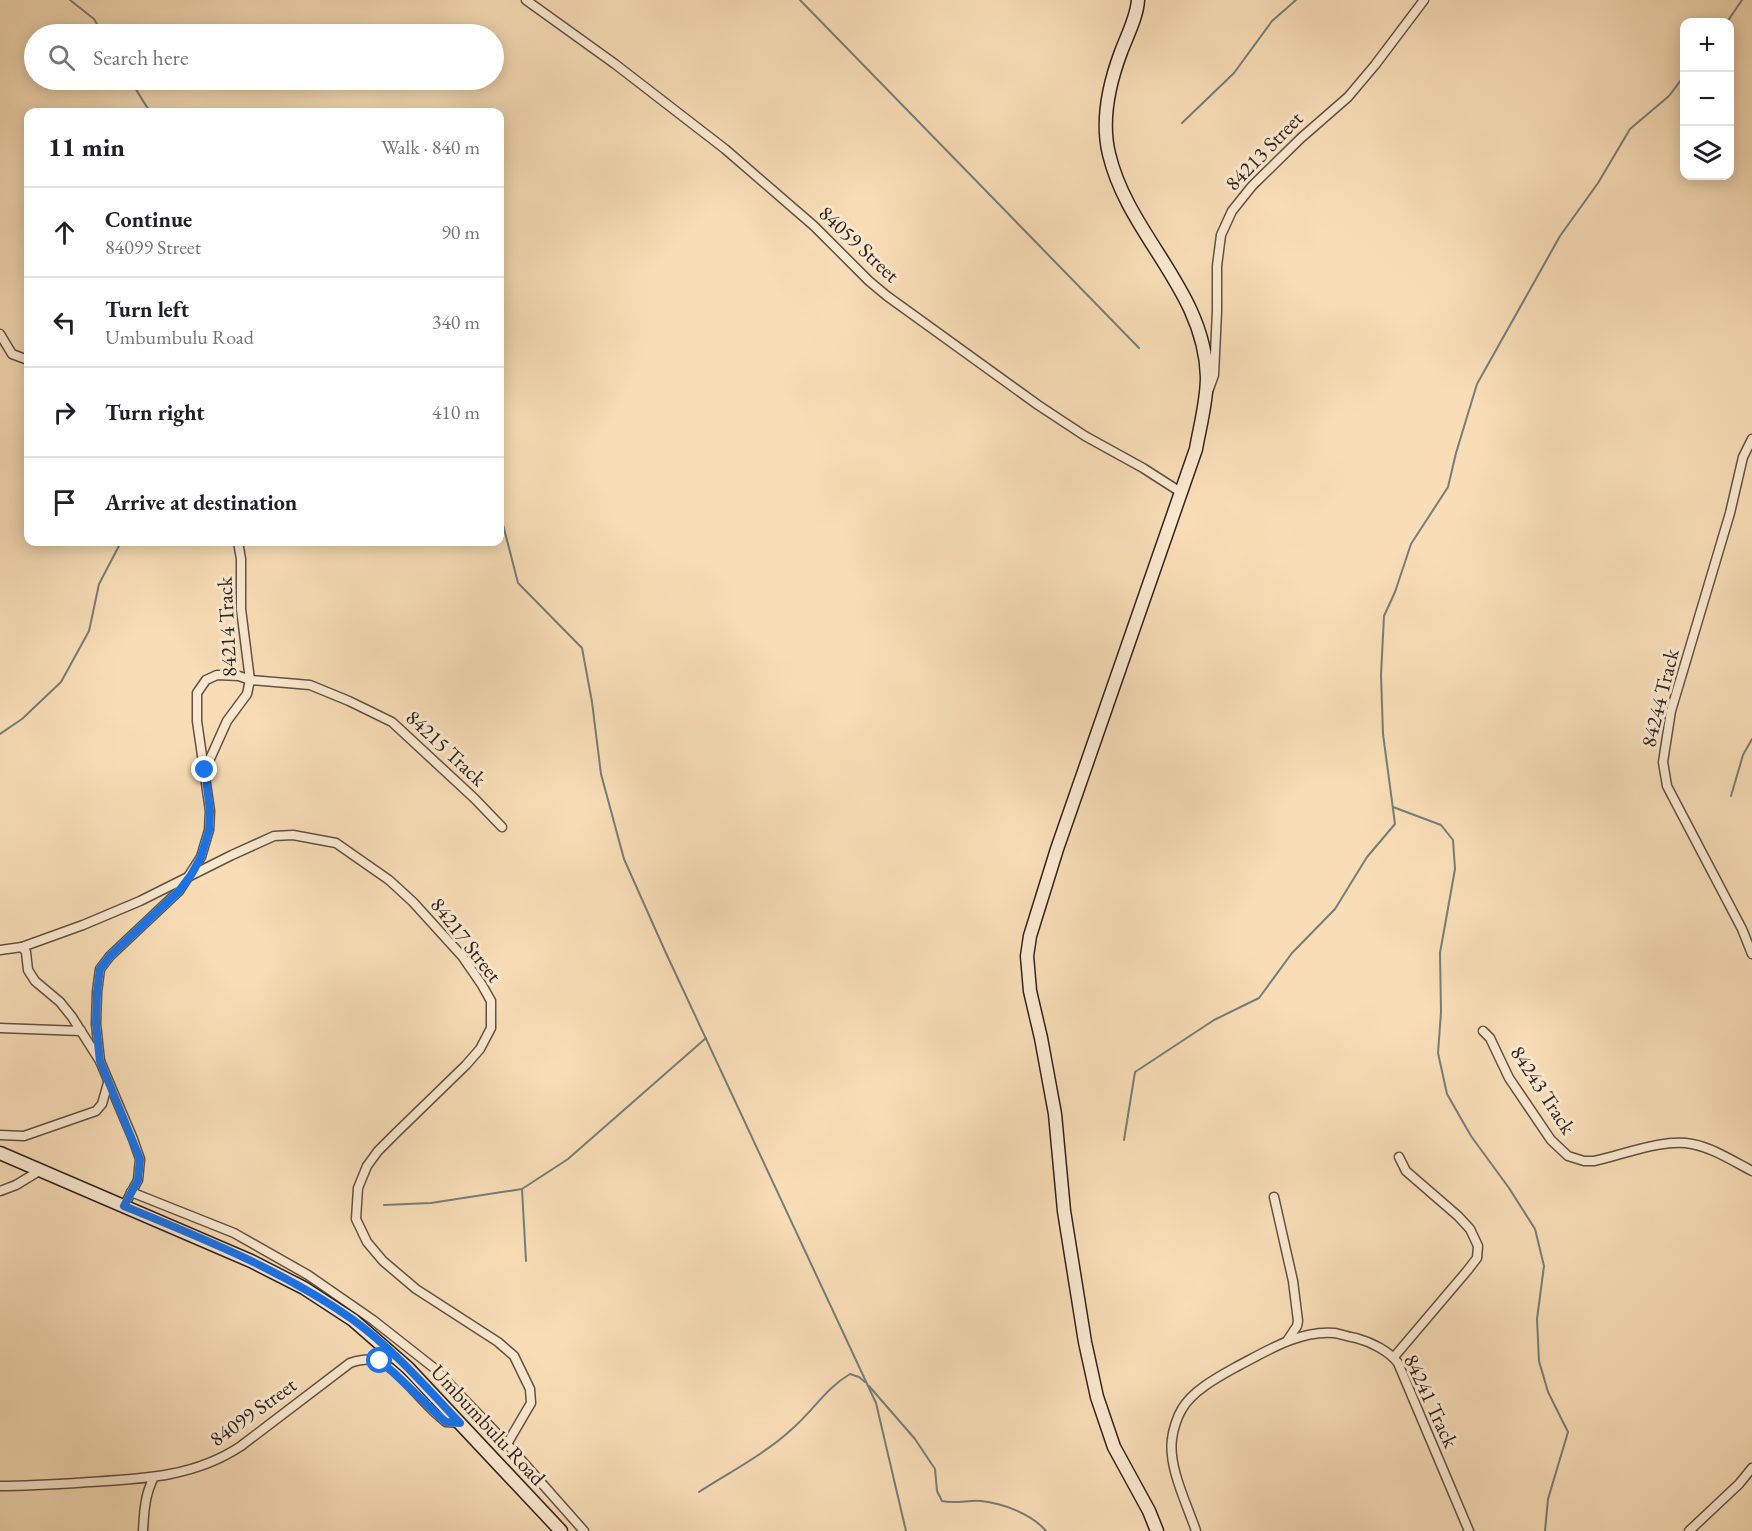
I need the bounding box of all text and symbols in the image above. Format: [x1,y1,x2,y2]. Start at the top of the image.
map controls [1680,18,1734,180]
button: + [1680,18,1734,72]
search box [24,24,504,90]
icon: search [45,41,78,74]
text: Search here [93,43,188,72]
button: − [1680,72,1734,126]
street label: 84213 Street [1219,105,1309,196]
button: layers [1680,126,1734,180]
text: 11 min [48,130,125,164]
text: Walk · 840 m [381,134,480,160]
street label: 84059 Street [813,199,906,288]
text: Continue [105,205,192,234]
icon: ahead [48,216,81,249]
text: 90 m [441,219,480,245]
text: 84099 Street [105,234,201,260]
text: Turn left [105,295,189,324]
icon: left [48,306,81,339]
text: 340 m [432,309,480,335]
text: Umbumbulu Road [105,324,254,350]
icon: right [48,396,81,429]
text: Turn right [105,398,204,427]
text: 410 m [432,399,480,425]
icon: arrive [48,486,81,519]
text: Arrive at destination [105,488,297,517]
street label: 84214 Track [210,575,243,678]
street label: 84244 Track [1634,645,1685,750]
street label: 84215 Track [400,704,493,793]
route end [191,756,217,782]
street label: 84217 Street [425,892,508,988]
street label: 84243 Track [1505,1040,1583,1140]
route start [366,1347,392,1373]
street label: 84241 Track [1398,1350,1465,1453]
street label: Umbumbulu Road [425,1358,552,1491]
street label: 84099 Street [204,1371,302,1452]

